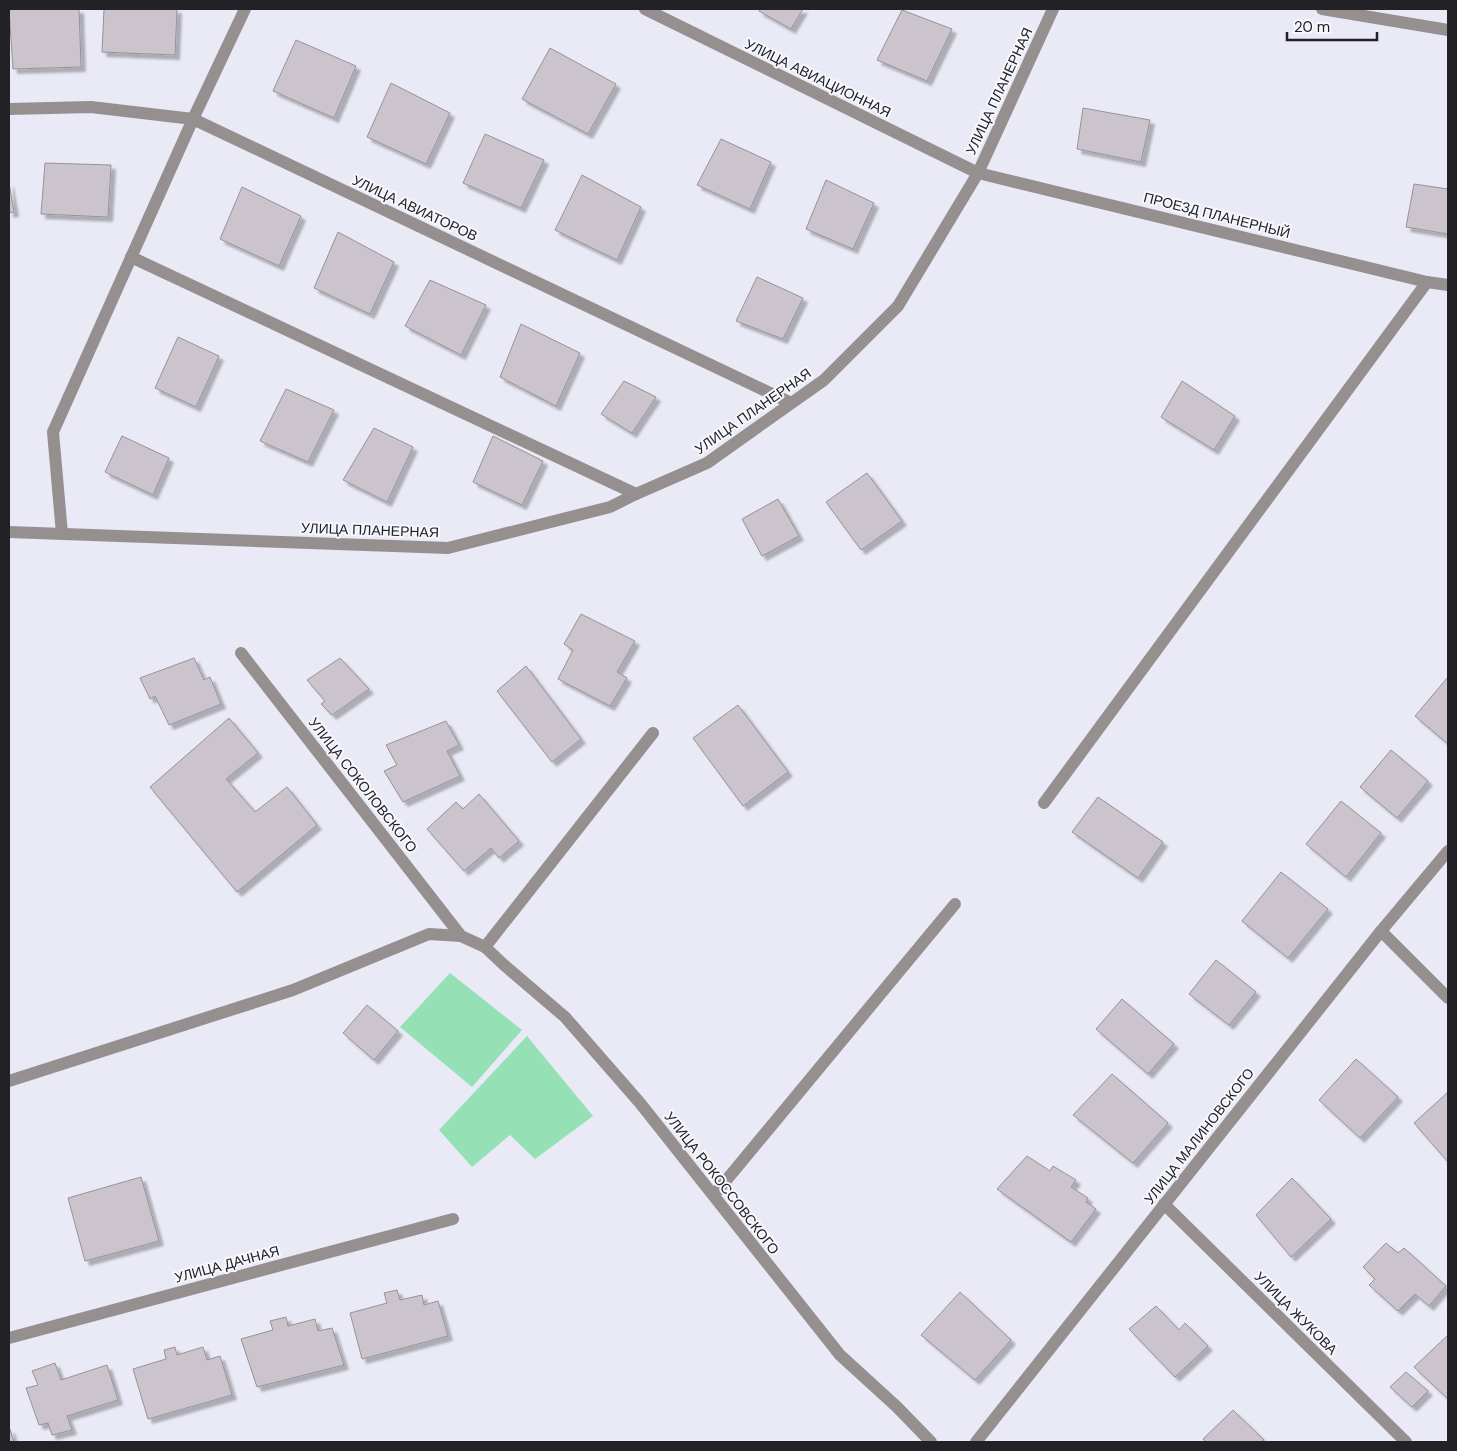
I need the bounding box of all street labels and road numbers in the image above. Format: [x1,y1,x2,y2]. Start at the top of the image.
street label: УЛИЦА ПЛАНЕРНАЯ [962,25,1036,157]
street label: УЛИЦА АВИАЦИОННАЯ [742,35,894,121]
street label: УЛИЦА АВИАТОРОВ [349,171,481,245]
street label: ПРОЕЗД ПЛАНЕРНЫЙ [1142,188,1292,242]
street label: УЛИЦА ПЛАНЕРНАЯ [691,364,815,458]
street label: УЛИЦА ПЛАНЕРНАЯ [301,519,439,541]
street label: УЛИЦА СОКОЛОВСКОГО [305,714,421,856]
street label: УЛИЦА МАЛИНОВСКОГО [1140,1064,1258,1208]
street label: УЛИЦА РОКОССОВСКОГО [661,1108,783,1258]
street label: УЛИЦА ДАЧНАЯ [173,1241,281,1287]
street label: УЛИЦА ЖУКОВА [1251,1268,1342,1359]

